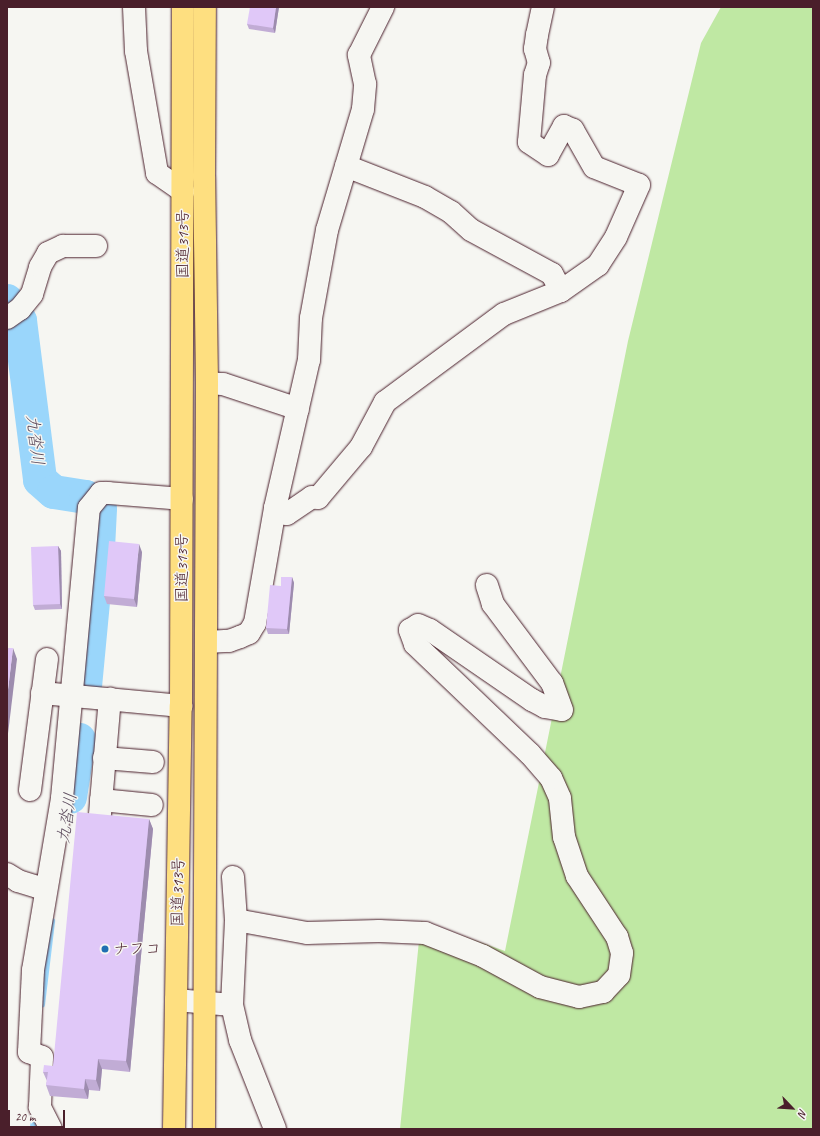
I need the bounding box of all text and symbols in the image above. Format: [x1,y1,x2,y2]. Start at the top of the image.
street label: 国道313号 [173,209,193,279]
water label: 九沓川 [22,413,48,467]
street label: 国道313号 [172,533,192,603]
water label: 九沓川 [53,791,81,845]
street label: 国道313号 [168,857,188,927]
place label: ナフコ [113,939,161,959]
marker: ナフコ [100,944,110,954]
north arrow [772,1088,812,1128]
scale bar [10,1102,67,1128]
text: N [795,1107,811,1119]
text: 20 m [15,1109,35,1125]

